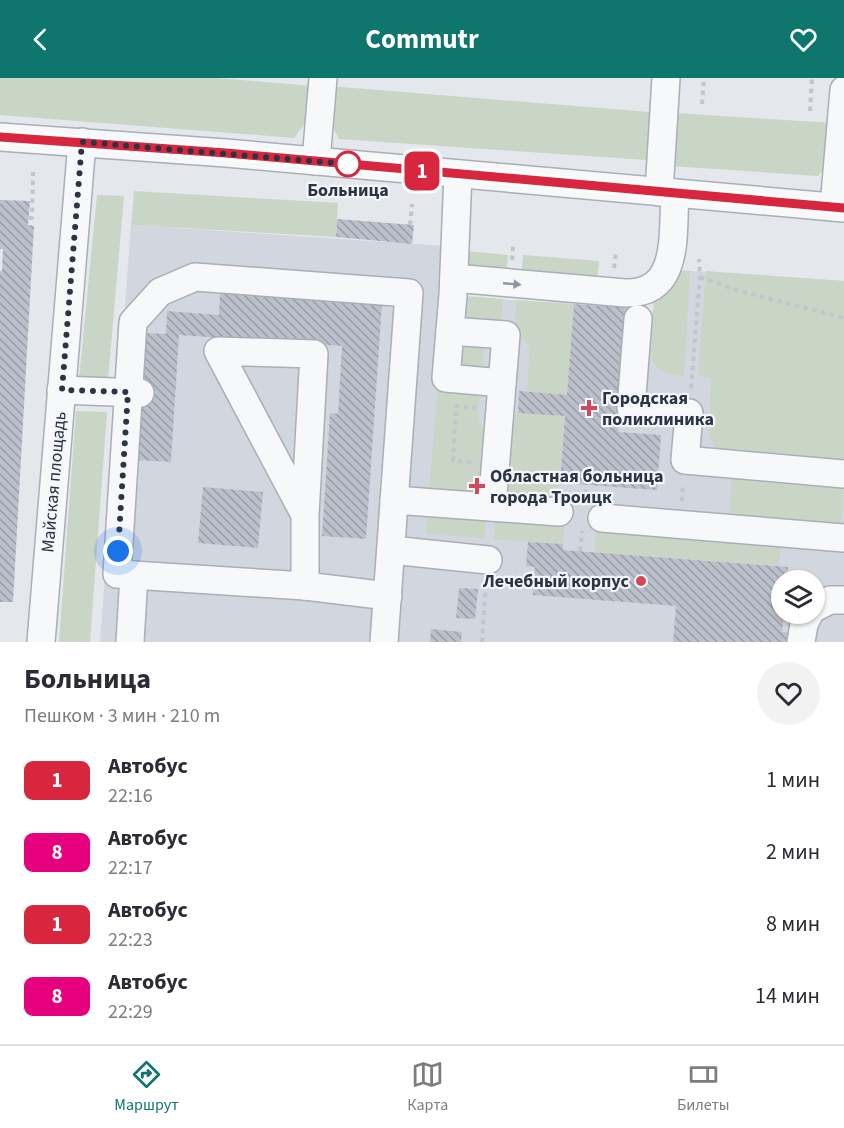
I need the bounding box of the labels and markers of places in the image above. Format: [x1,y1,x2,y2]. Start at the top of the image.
marker: Больница [335,151,361,177]
place label: Больница [307,178,389,203]
place label: Городская поликлиника [602,386,714,432]
marker: Городская поликлиника [580,399,598,417]
place label: Областная больница города Троицк [490,464,664,510]
marker: Областная больница города Троицк [468,477,486,495]
place label: Лечебный корпус [482,569,630,594]
marker: Лечебный корпус [634,574,648,588]

